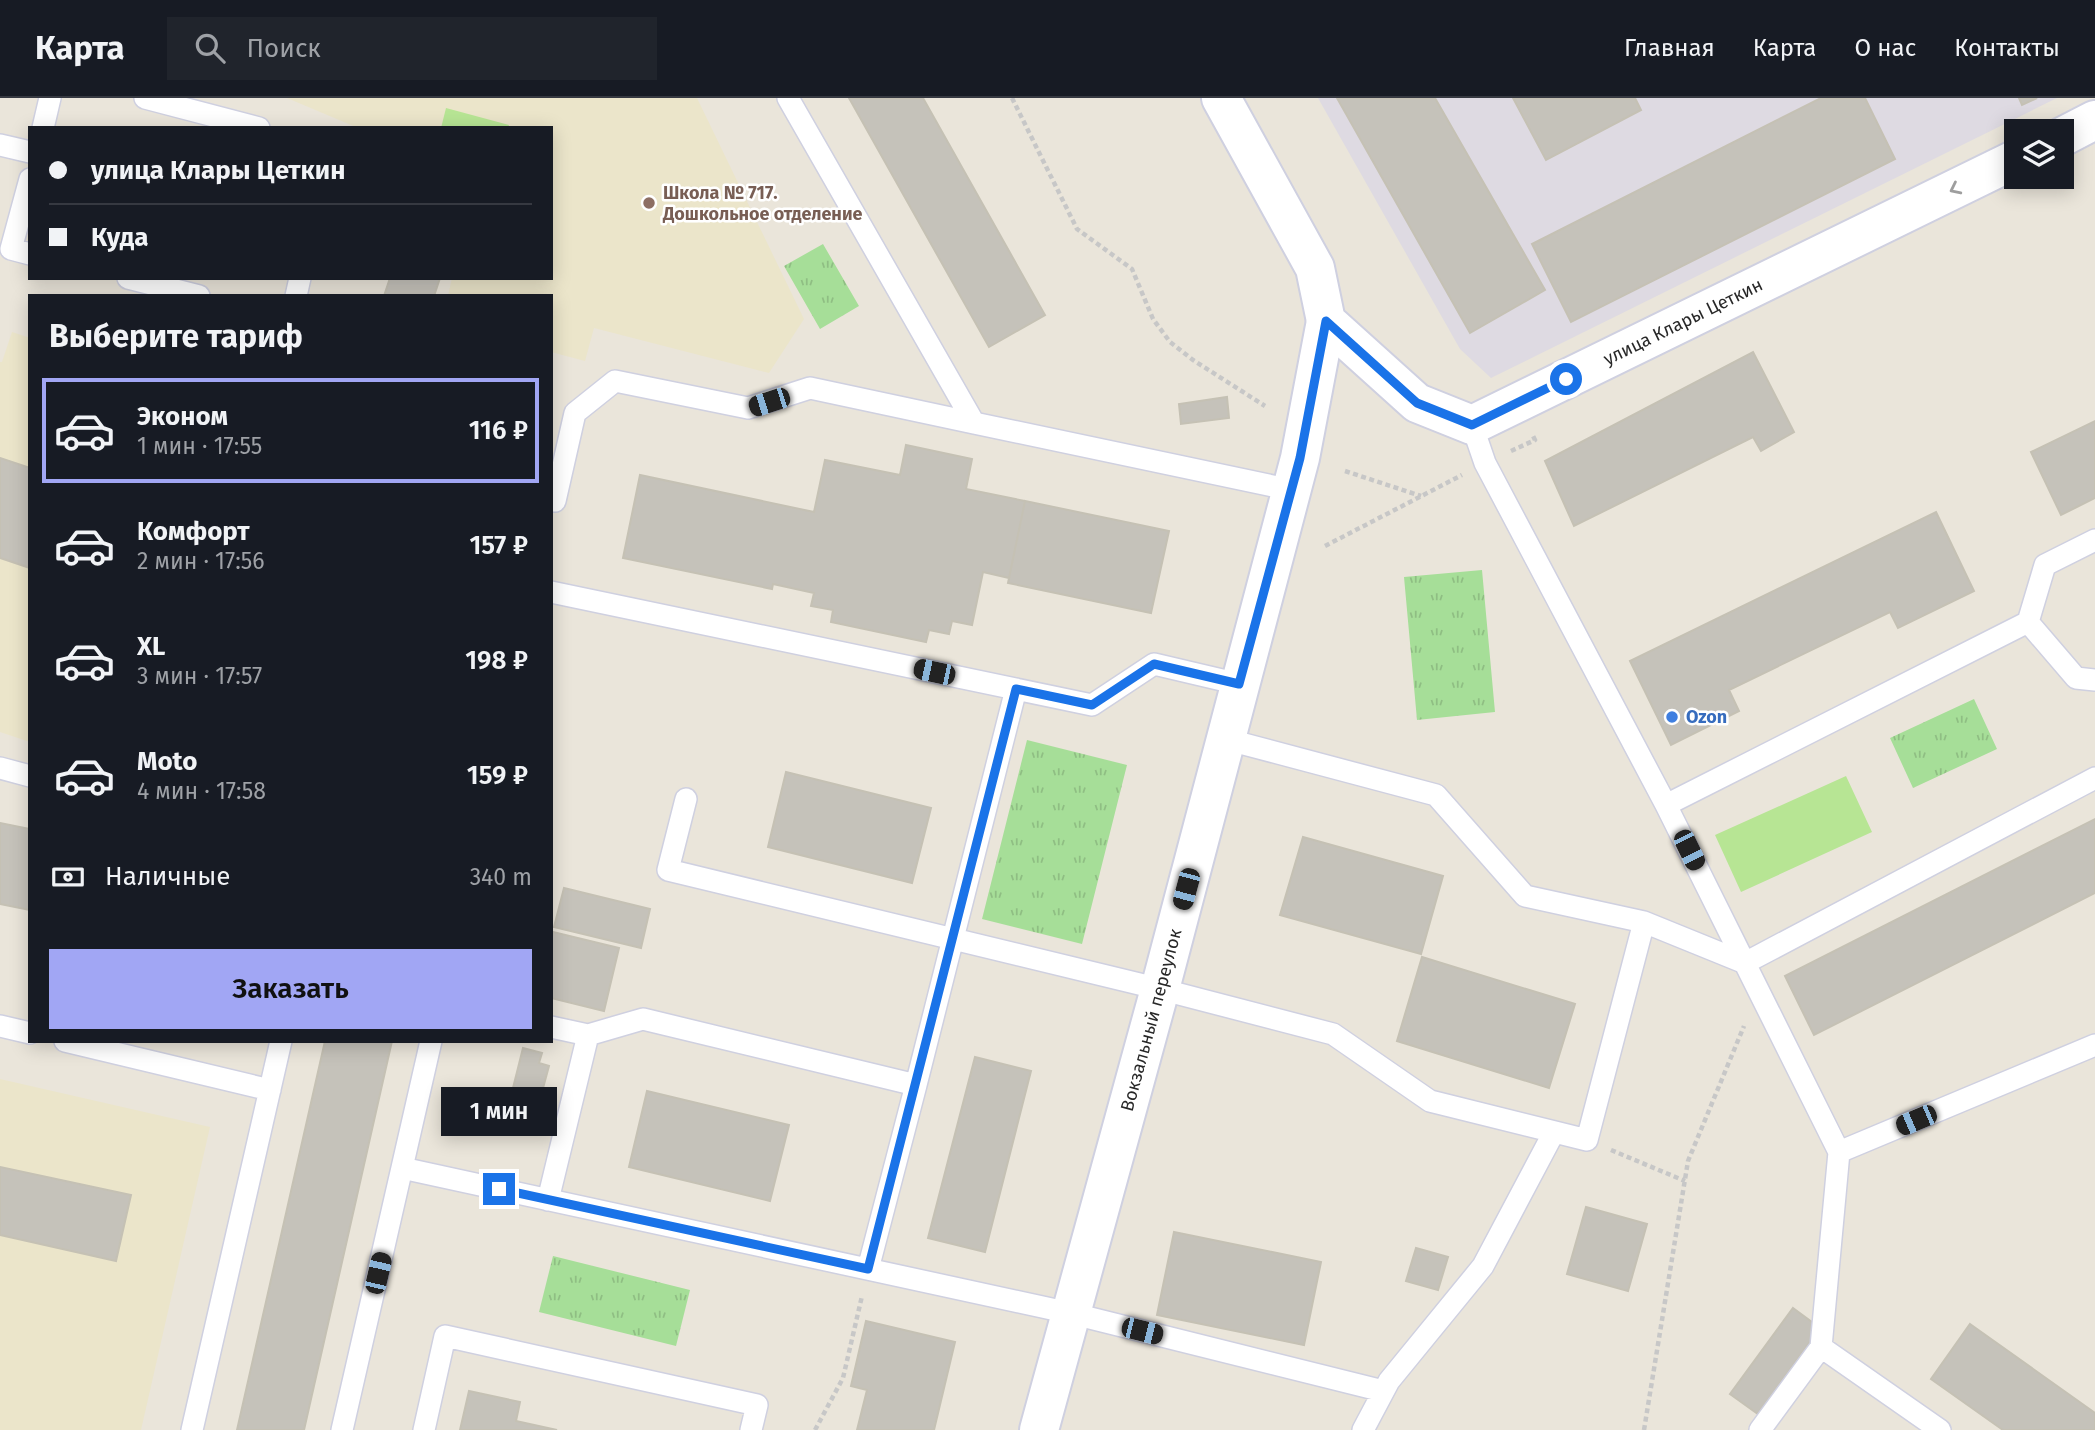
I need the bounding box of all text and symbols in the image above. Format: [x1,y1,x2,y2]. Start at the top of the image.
search box [167,17,657,80]
text: Карта [35,28,125,68]
icon: search [191,29,229,67]
text: Поиск [247,33,321,64]
text: Главная [1624,34,1715,62]
text: Карта [1753,34,1816,62]
text: О нас [1854,34,1916,62]
text: Контакты [1954,34,2060,62]
map controls [2004,119,2074,189]
button: layers [2004,119,2074,189]
text: улица Клары Цеткин [91,155,345,186]
one-way arrow [1950,181,1962,195]
place label: Школа № 717. Дошкольное отделение [662,182,863,225]
marker: Школа № 717. Дошкольное отделение [641,195,657,211]
text: Куда [91,222,149,253]
street label: улица Клары Цеткин [1600,274,1766,370]
text: Выберите тариф [49,317,303,355]
route start [1550,363,1582,395]
car [746,386,793,418]
icon: car [53,399,116,462]
text: Эконом [137,401,228,432]
text: 116 ₽ [469,415,528,446]
text: 1 мин · 17:55 [137,432,262,460]
icon: car [53,514,116,577]
text: Комфорт [137,516,250,547]
text: 157 ₽ [470,530,528,561]
text: 2 мин · 17:56 [137,547,265,575]
icon: car [53,629,116,692]
text: XL [137,631,165,662]
text: 198 ₽ [465,645,528,676]
car [912,657,957,687]
text: 3 мин · 17:57 [137,662,262,690]
place label: Ozon [1686,706,1727,728]
marker: Ozon [1664,709,1680,725]
icon: car [53,744,116,807]
text: Moto [137,746,197,777]
text: 159 ₽ [467,760,528,791]
text: 4 мин · 17:58 [137,777,266,805]
car [1671,827,1708,873]
icon: cash [49,858,87,896]
text: Наличные [105,861,230,892]
text: 340 m [470,863,532,891]
car [1171,866,1202,912]
street label: Вокзальный переулок [1116,926,1187,1114]
button: Заказать [49,949,532,1029]
callout: 1 мин [441,1088,557,1136]
text: 1 мин [470,1097,528,1125]
car [1893,1102,1940,1138]
route end [483,1173,515,1205]
car [364,1250,393,1296]
car [1120,1316,1165,1346]

